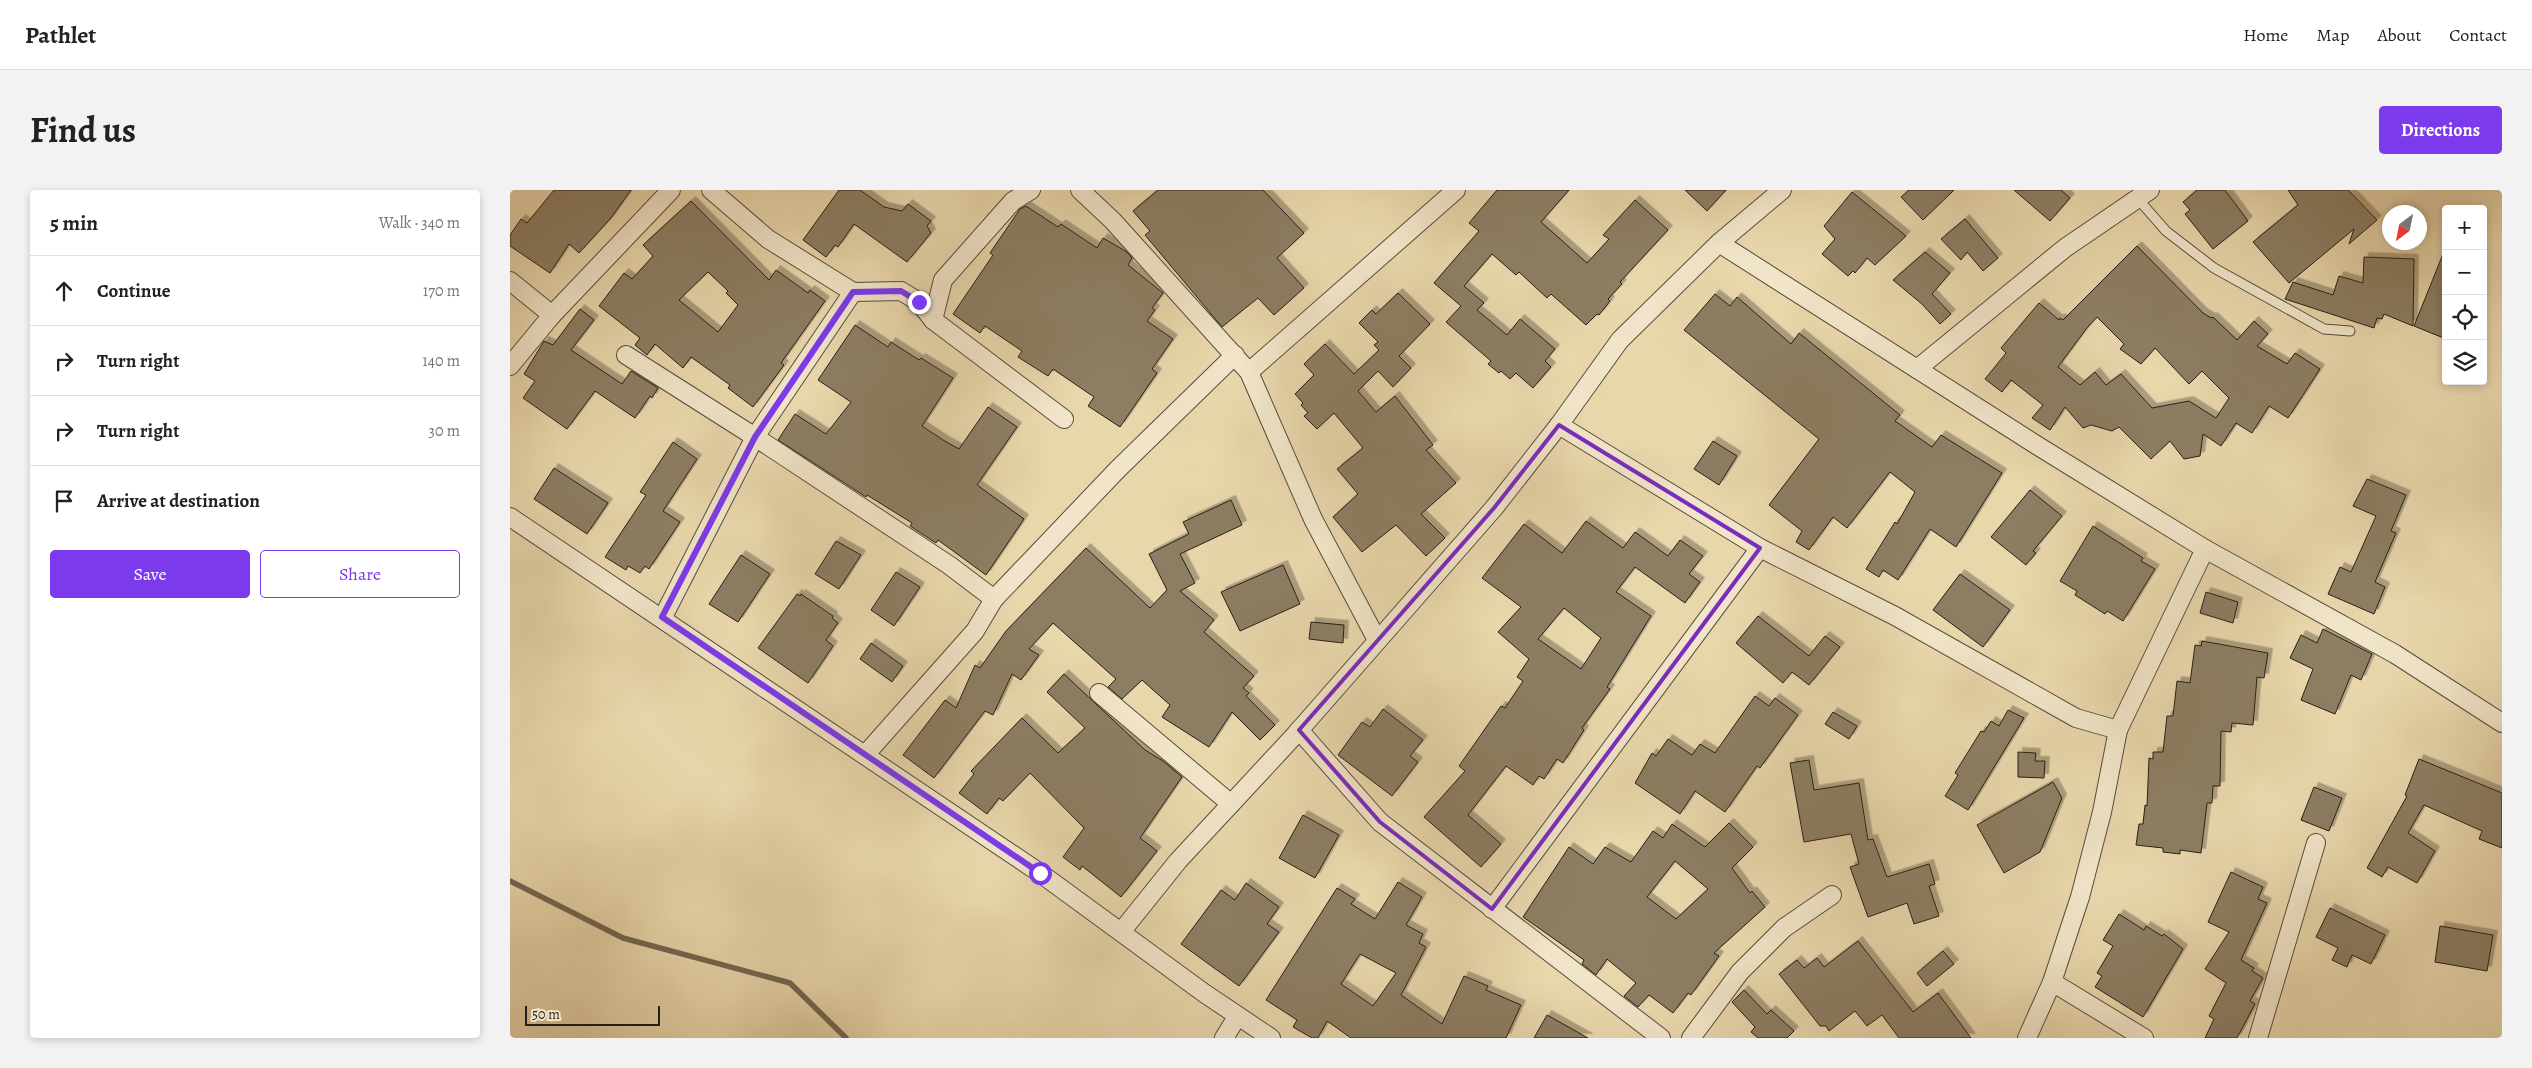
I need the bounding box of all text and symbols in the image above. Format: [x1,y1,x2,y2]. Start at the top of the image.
text: Pathlet [25,19,96,51]
text: Home [2243,23,2288,47]
text: Map [2316,23,2349,47]
text: About [2377,23,2421,47]
text: Contact [2449,23,2507,47]
text: Find us [30,106,136,154]
button: Directions [2379,106,2502,154]
north arrow [2382,205,2427,250]
map controls [2442,205,2487,385]
button: + [2442,205,2487,250]
text: 5 min [50,209,98,237]
text: Walk · 340 m [379,212,460,234]
button: − [2442,250,2487,295]
icon: ahead [50,277,78,305]
text: Continue [97,278,171,304]
text: 170 m [423,280,460,302]
route end [908,291,931,314]
button: locate [2442,295,2487,340]
button: layers [2442,340,2487,385]
icon: right [50,347,78,375]
text: Turn right [97,348,179,374]
text: 140 m [422,350,460,372]
icon: right [50,417,78,445]
text: Turn right [97,418,179,444]
text: 30 m [428,420,460,442]
icon: arrive [50,487,78,515]
text: Arrive at destination [97,488,260,514]
button: Save [50,550,250,598]
button: Share [260,550,460,598]
route start [1029,862,1052,885]
scale bar [525,1003,660,1026]
text: 50 m [532,1005,560,1024]

